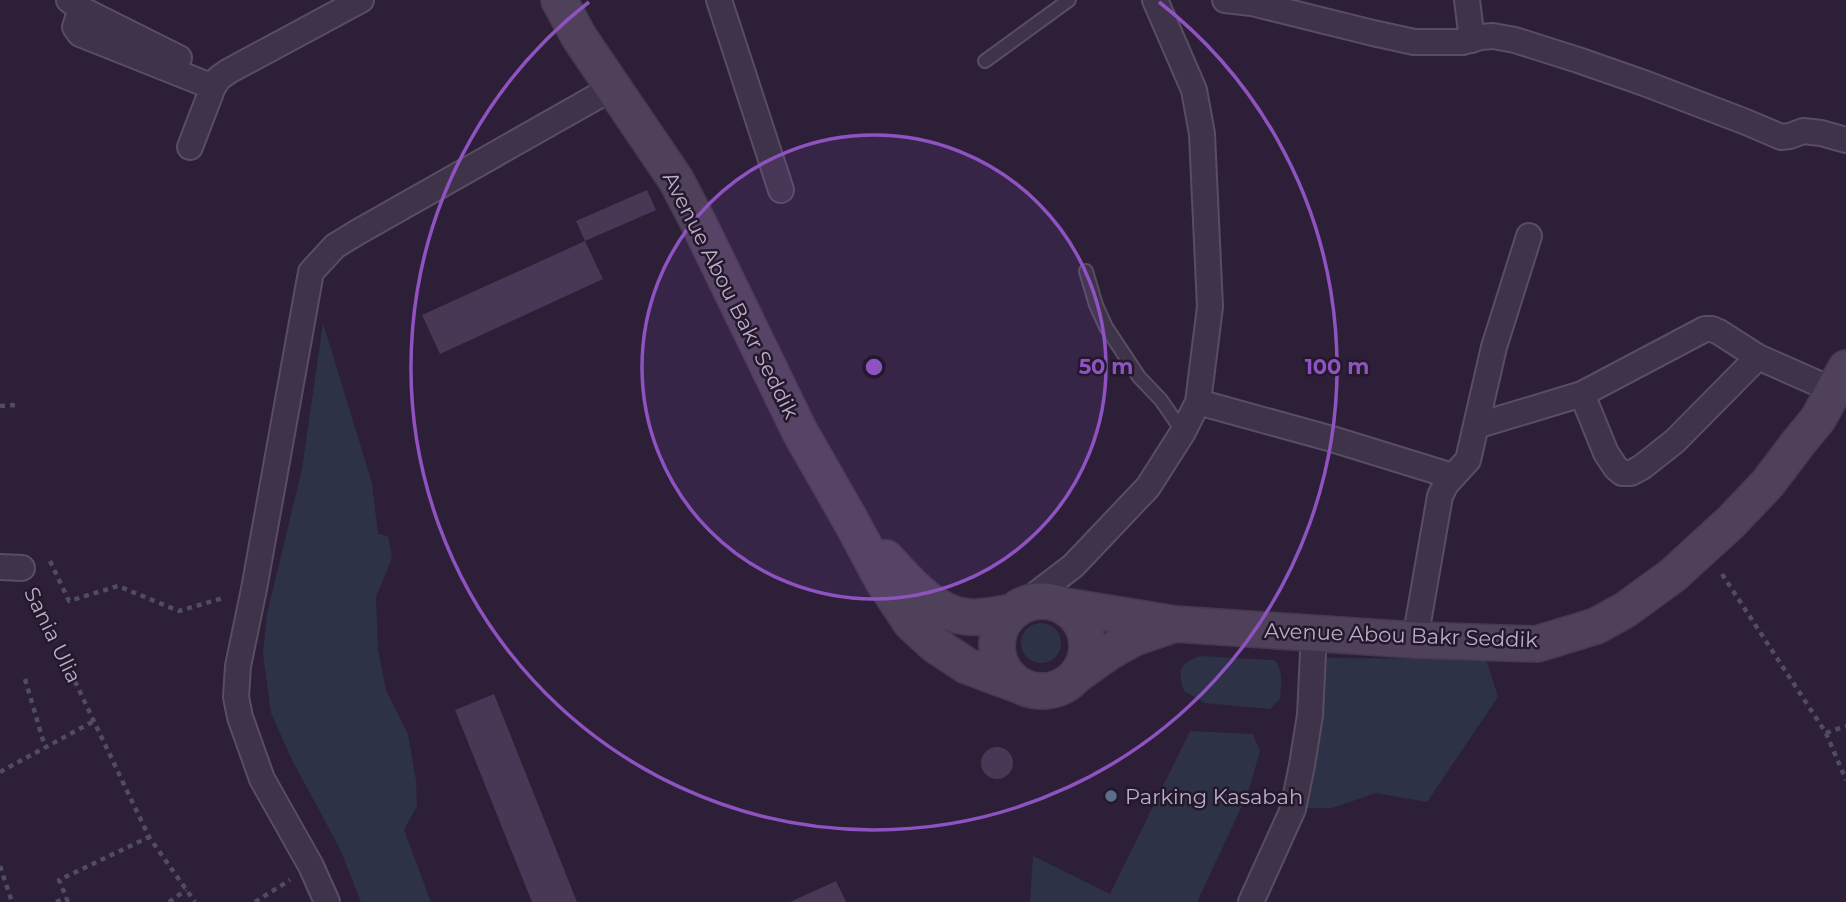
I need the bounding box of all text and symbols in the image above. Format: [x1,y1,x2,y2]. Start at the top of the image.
street label: Avenue Abou Bakr Seddik [658,167,804,423]
text: 50 m [1079,354,1133,379]
text: 100 m [1305,354,1369,379]
centre of rings [862,355,886,379]
street label: Sania Ulia [19,583,87,687]
street label: Avenue Abou Bakr Seddik [1264,618,1539,652]
place label: Parking Kasabah [1125,784,1303,809]
marker: Parking Kasabah [1103,788,1119,804]

